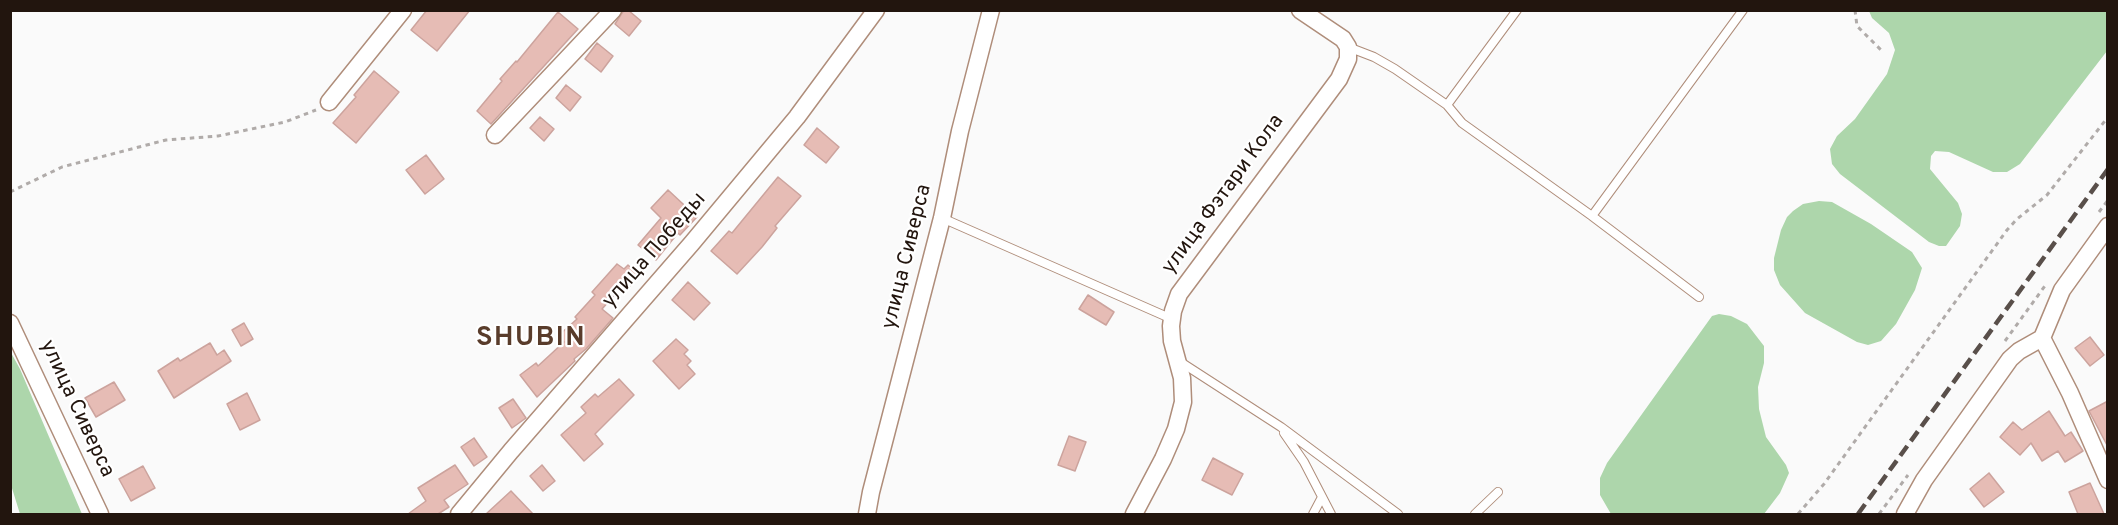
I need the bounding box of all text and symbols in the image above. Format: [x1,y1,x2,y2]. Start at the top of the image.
street label: улица Фэтари Кола [1158,110,1290,280]
street label: улица Сиверса [878,182,938,332]
street label: улица Победы [598,188,712,314]
district label: SHUBIN [476,324,586,356]
street label: улица Сиверса [33,336,119,482]

